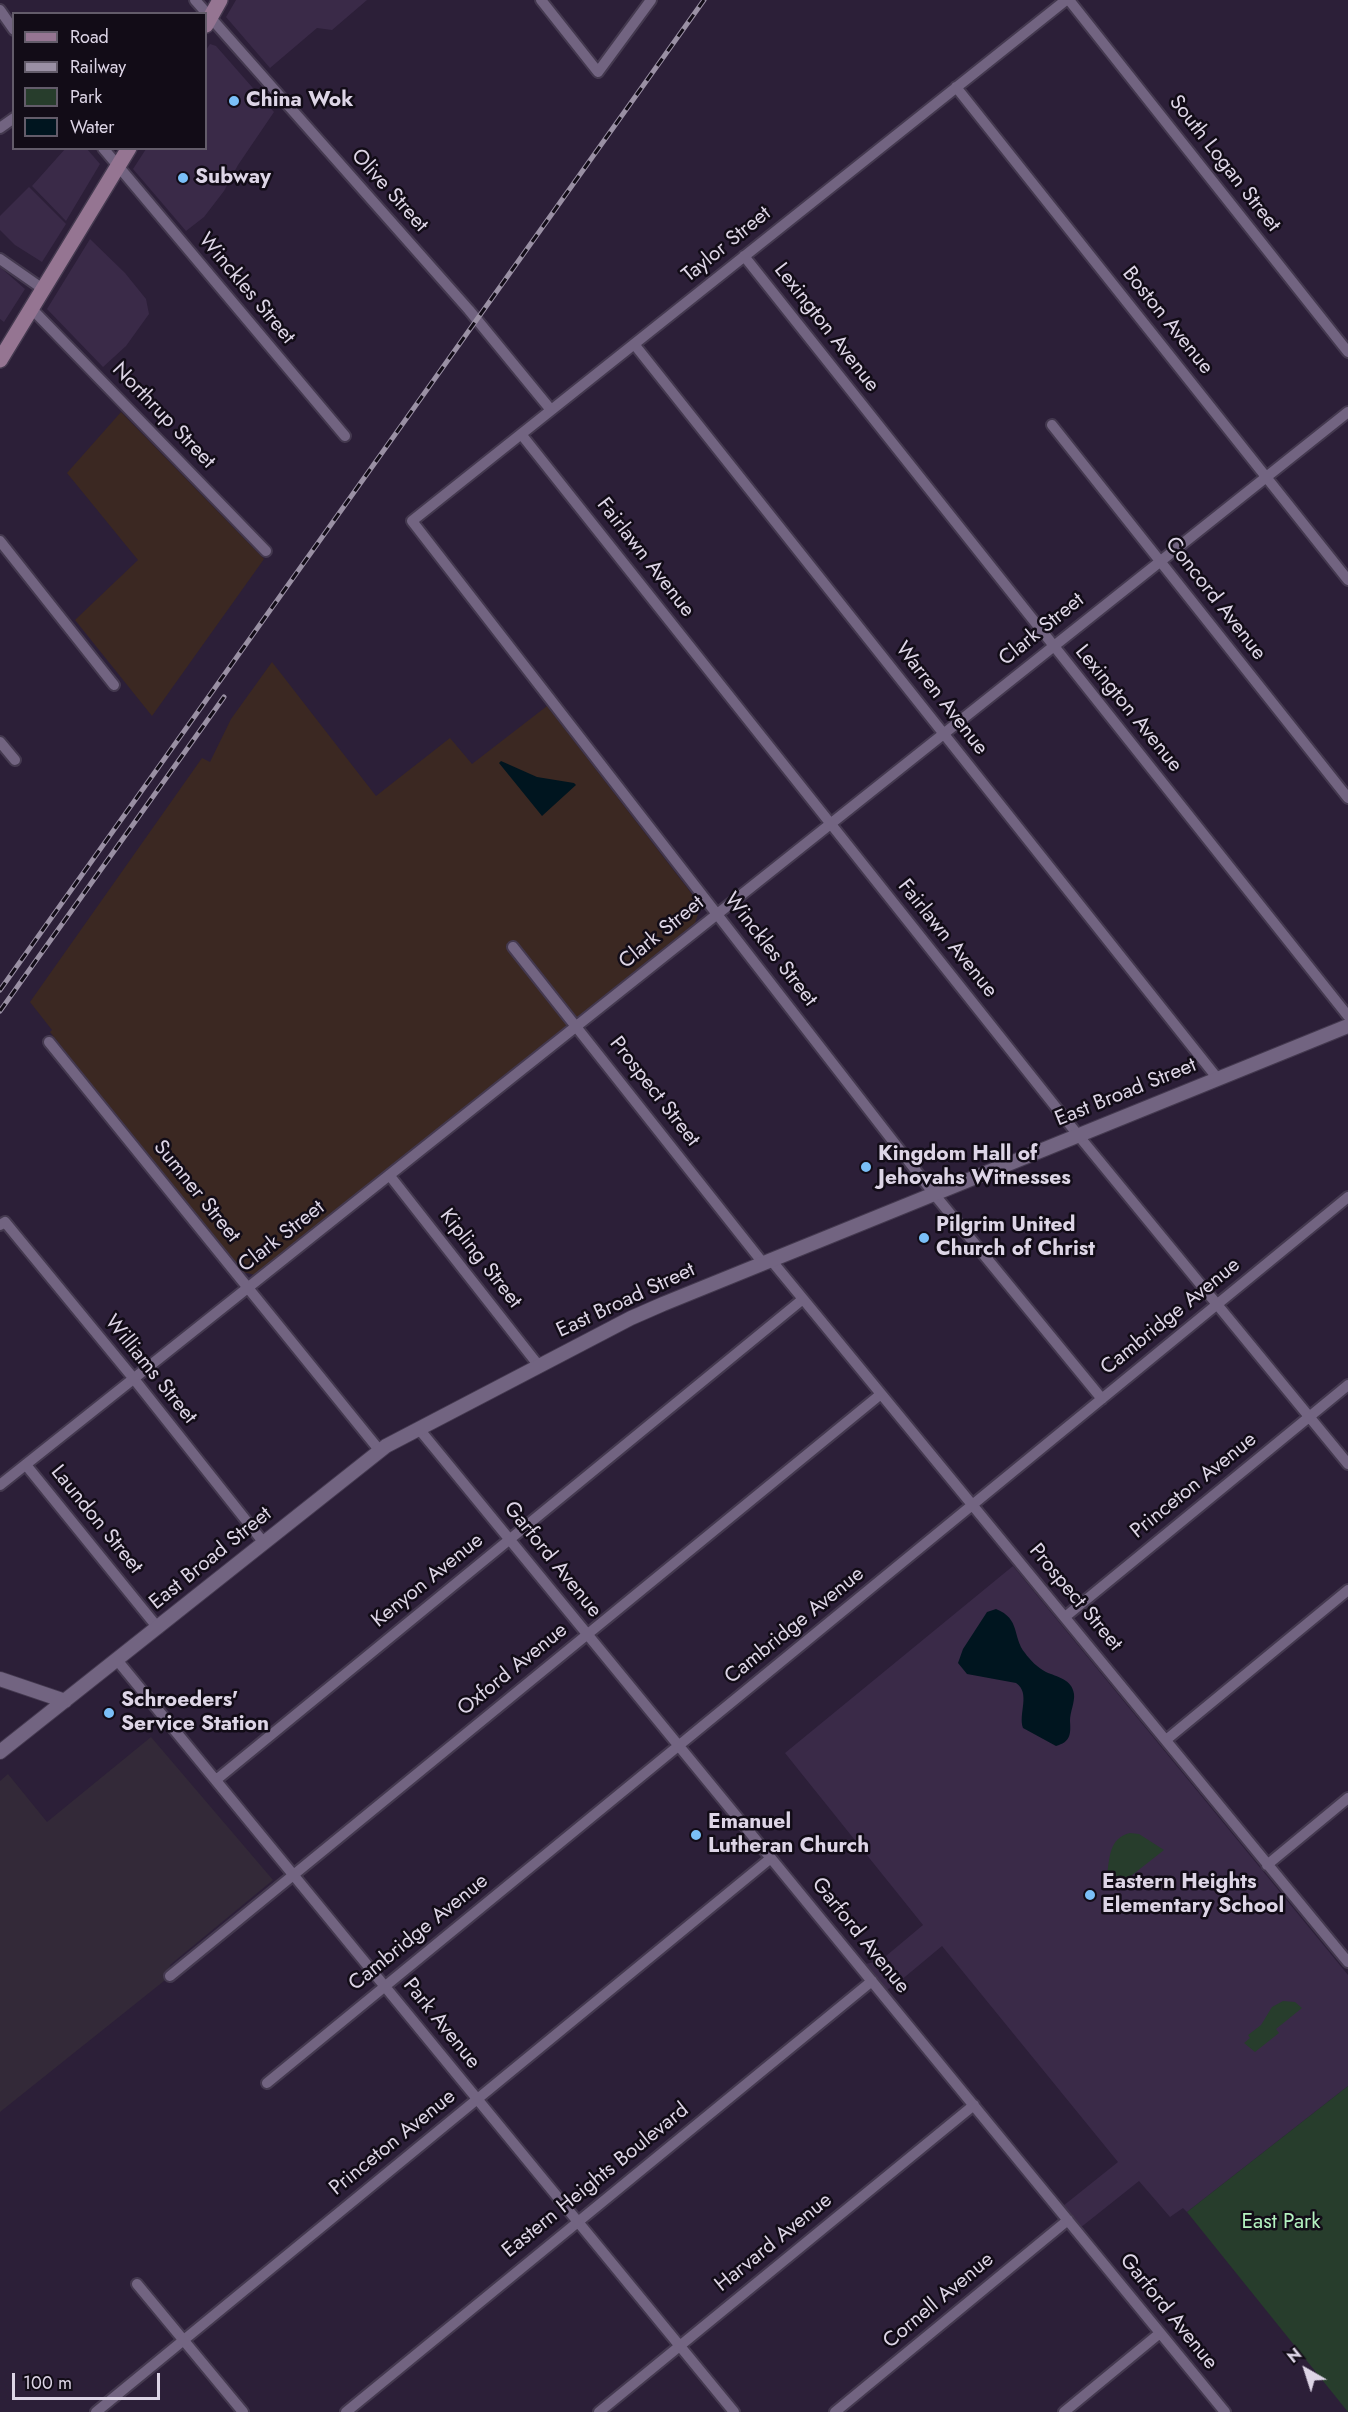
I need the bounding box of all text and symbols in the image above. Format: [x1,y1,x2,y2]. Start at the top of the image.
legend [12,12,207,150]
text: Road [70,24,109,50]
text: Railway [70,54,126,80]
text: Park [70,84,102,110]
place label: China Wok [246,88,353,114]
street label: South Logan Street [1163,91,1285,237]
marker: China Wok [227,94,241,108]
text: Water [70,114,114,140]
street label: Olive Street [345,144,433,238]
place label: Subway [195,165,271,191]
marker: Subway [176,171,190,185]
street label: Taylor Street [678,202,776,288]
street label: Winckles Street [192,228,300,350]
street label: Lexington Avenue [768,259,884,397]
street label: Boston Avenue [1116,262,1218,380]
street label: Northrup Street [106,358,220,474]
street label: Fairlawn Avenue [591,493,699,623]
street label: Concord Avenue [1159,532,1271,666]
street label: Clark Street [994,588,1090,672]
street label: Warren Avenue [889,637,993,761]
street label: Lexington Avenue [1069,640,1187,778]
street label: Fairlawn Avenue [892,875,1002,1003]
street label: Winckles Street [718,888,822,1012]
street label: Clark Street [614,891,710,975]
street label: Prospect Street [603,1032,705,1152]
street label: East Broad Street [1052,1053,1200,1133]
street label: Sumner Street [147,1136,245,1248]
place label: Kingdom Hall of Jehovahs Witnesses [878,1142,1071,1192]
marker: Kingdom Hall of Jehovahs Witnesses [859,1160,873,1174]
street label: Clark Street [234,1196,330,1278]
street label: Kipling Street [433,1204,527,1314]
place label: Pilgrim United Church of Christ [936,1213,1095,1263]
marker: Pilgrim United Church of Christ [917,1231,931,1245]
street label: Cambridge Avenue [1096,1253,1246,1381]
street label: East Broad Street [553,1258,699,1344]
street label: Williams Street [98,1310,202,1430]
street label: Princeton Avenue [1126,1427,1262,1545]
street label: Laundon Street [45,1461,147,1579]
street label: Garford Avenue [498,1497,606,1623]
street label: East Broad Street [145,1502,277,1616]
street label: Kenyon Avenue [367,1528,489,1634]
street label: Prospect Street [1023,1539,1127,1657]
street label: Cambridge Avenue [720,1562,870,1690]
street label: Oxford Avenue [453,1618,573,1722]
place label: Schroeders' Service Station [121,1688,269,1738]
marker: Schroeders' Service Station [102,1706,116,1720]
place label: Emanuel Lutheran Church [708,1810,869,1860]
marker: Emanuel Lutheran Church [689,1828,703,1842]
street label: Cambridge Avenue [344,1869,494,1997]
place label: Eastern Heights Elementary School [1102,1870,1284,1920]
street label: Garford Avenue [806,1873,914,1999]
marker: Eastern Heights Elementary School [1083,1888,1097,1902]
street label: Park Avenue [397,1974,485,2074]
street label: Princeton Avenue [325,2084,461,2202]
street label: Eastern Heights Boulevard [498,2098,694,2264]
street label: Harvard Avenue [710,2188,838,2298]
park label: East Park [1242,2210,1320,2236]
street label: Cornell Avenue [879,2248,999,2354]
street label: Garford Avenue [1114,2249,1222,2375]
north arrow [1276,2340,1336,2400]
text: N [1282,2343,1307,2369]
scale bar [15,2361,164,2399]
text: 100 m [23,2370,72,2396]

